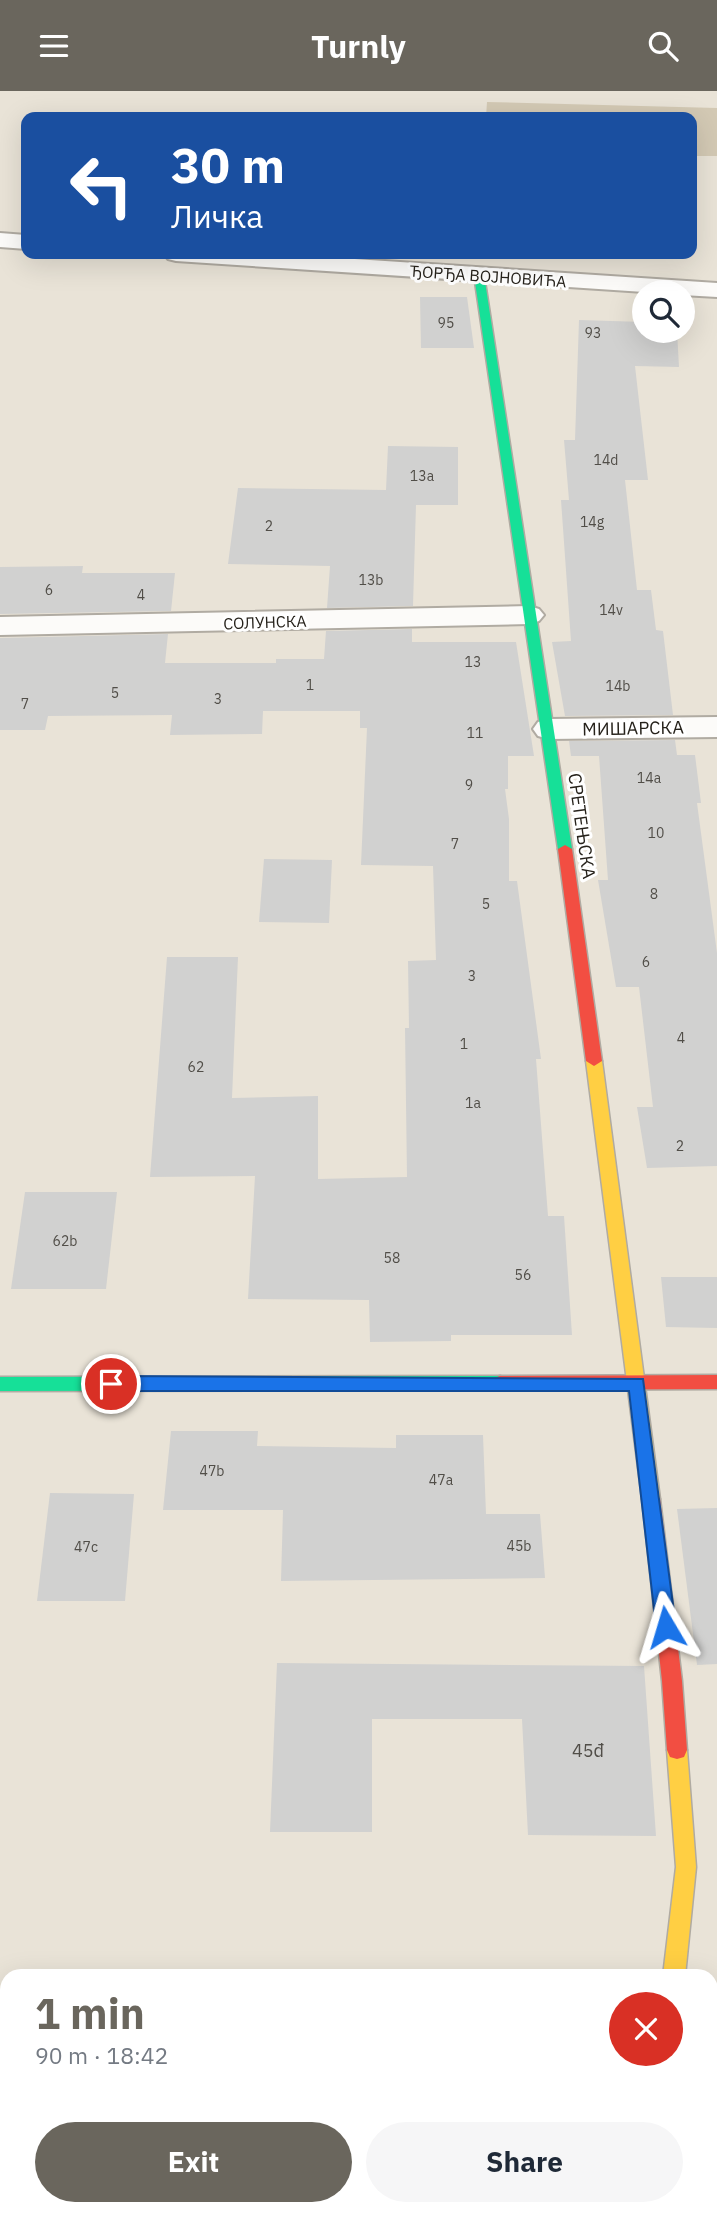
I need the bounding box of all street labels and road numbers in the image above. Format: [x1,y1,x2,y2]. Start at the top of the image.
street label: ЂОРЂА ВОЈНОВИЋА [409,261,567,291]
street label: СОЛУНСКА [223,611,307,633]
street label: МИШАРСКА [582,716,684,740]
street label: СРЕТЕЊСКА [563,772,601,881]

